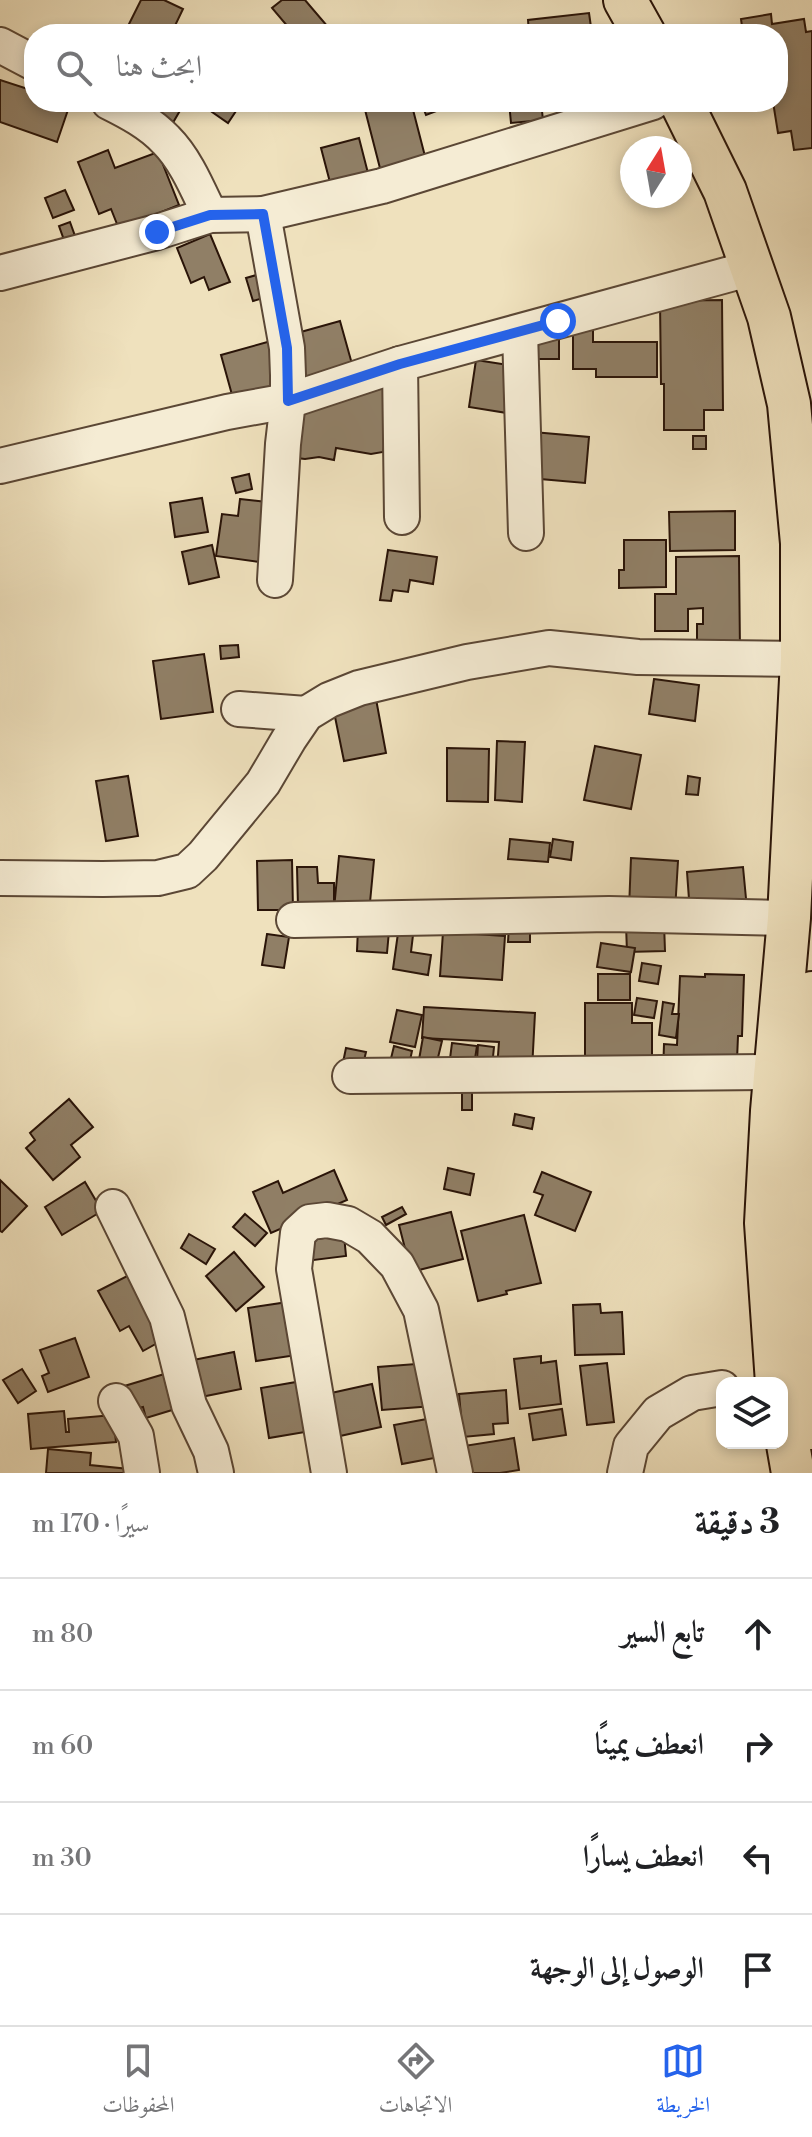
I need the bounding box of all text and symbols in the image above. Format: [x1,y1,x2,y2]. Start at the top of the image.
search box [24,24,788,112]
icon: search [52,46,96,90]
text: ابحث هنا [116,48,202,86]
north arrow [620,136,692,208]
route end [139,214,175,250]
route start [540,303,576,339]
map controls [716,1377,788,1449]
button: layers [716,1377,788,1449]
text: 3 دقيقة [695,1502,780,1544]
text: سيرًا · 170 m [32,1508,149,1540]
icon: ahead [736,1612,780,1656]
text: تابع السير [621,1614,704,1652]
text: 80 m [32,1618,93,1650]
icon: right [736,1724,780,1768]
text: انعطف يمينًا [595,1726,704,1764]
text: 60 m [32,1730,93,1762]
icon: left [736,1836,780,1880]
text: انعطف يسارًا [583,1838,704,1876]
text: 30 m [32,1842,92,1874]
icon: arrive [736,1948,780,1992]
text: الوصول إلى الوجهة [530,1950,704,1988]
tab: المحفوظات [102,2039,175,2126]
tab: الاتجاهات [379,2039,452,2126]
tab: الخريطة [656,2039,710,2126]

